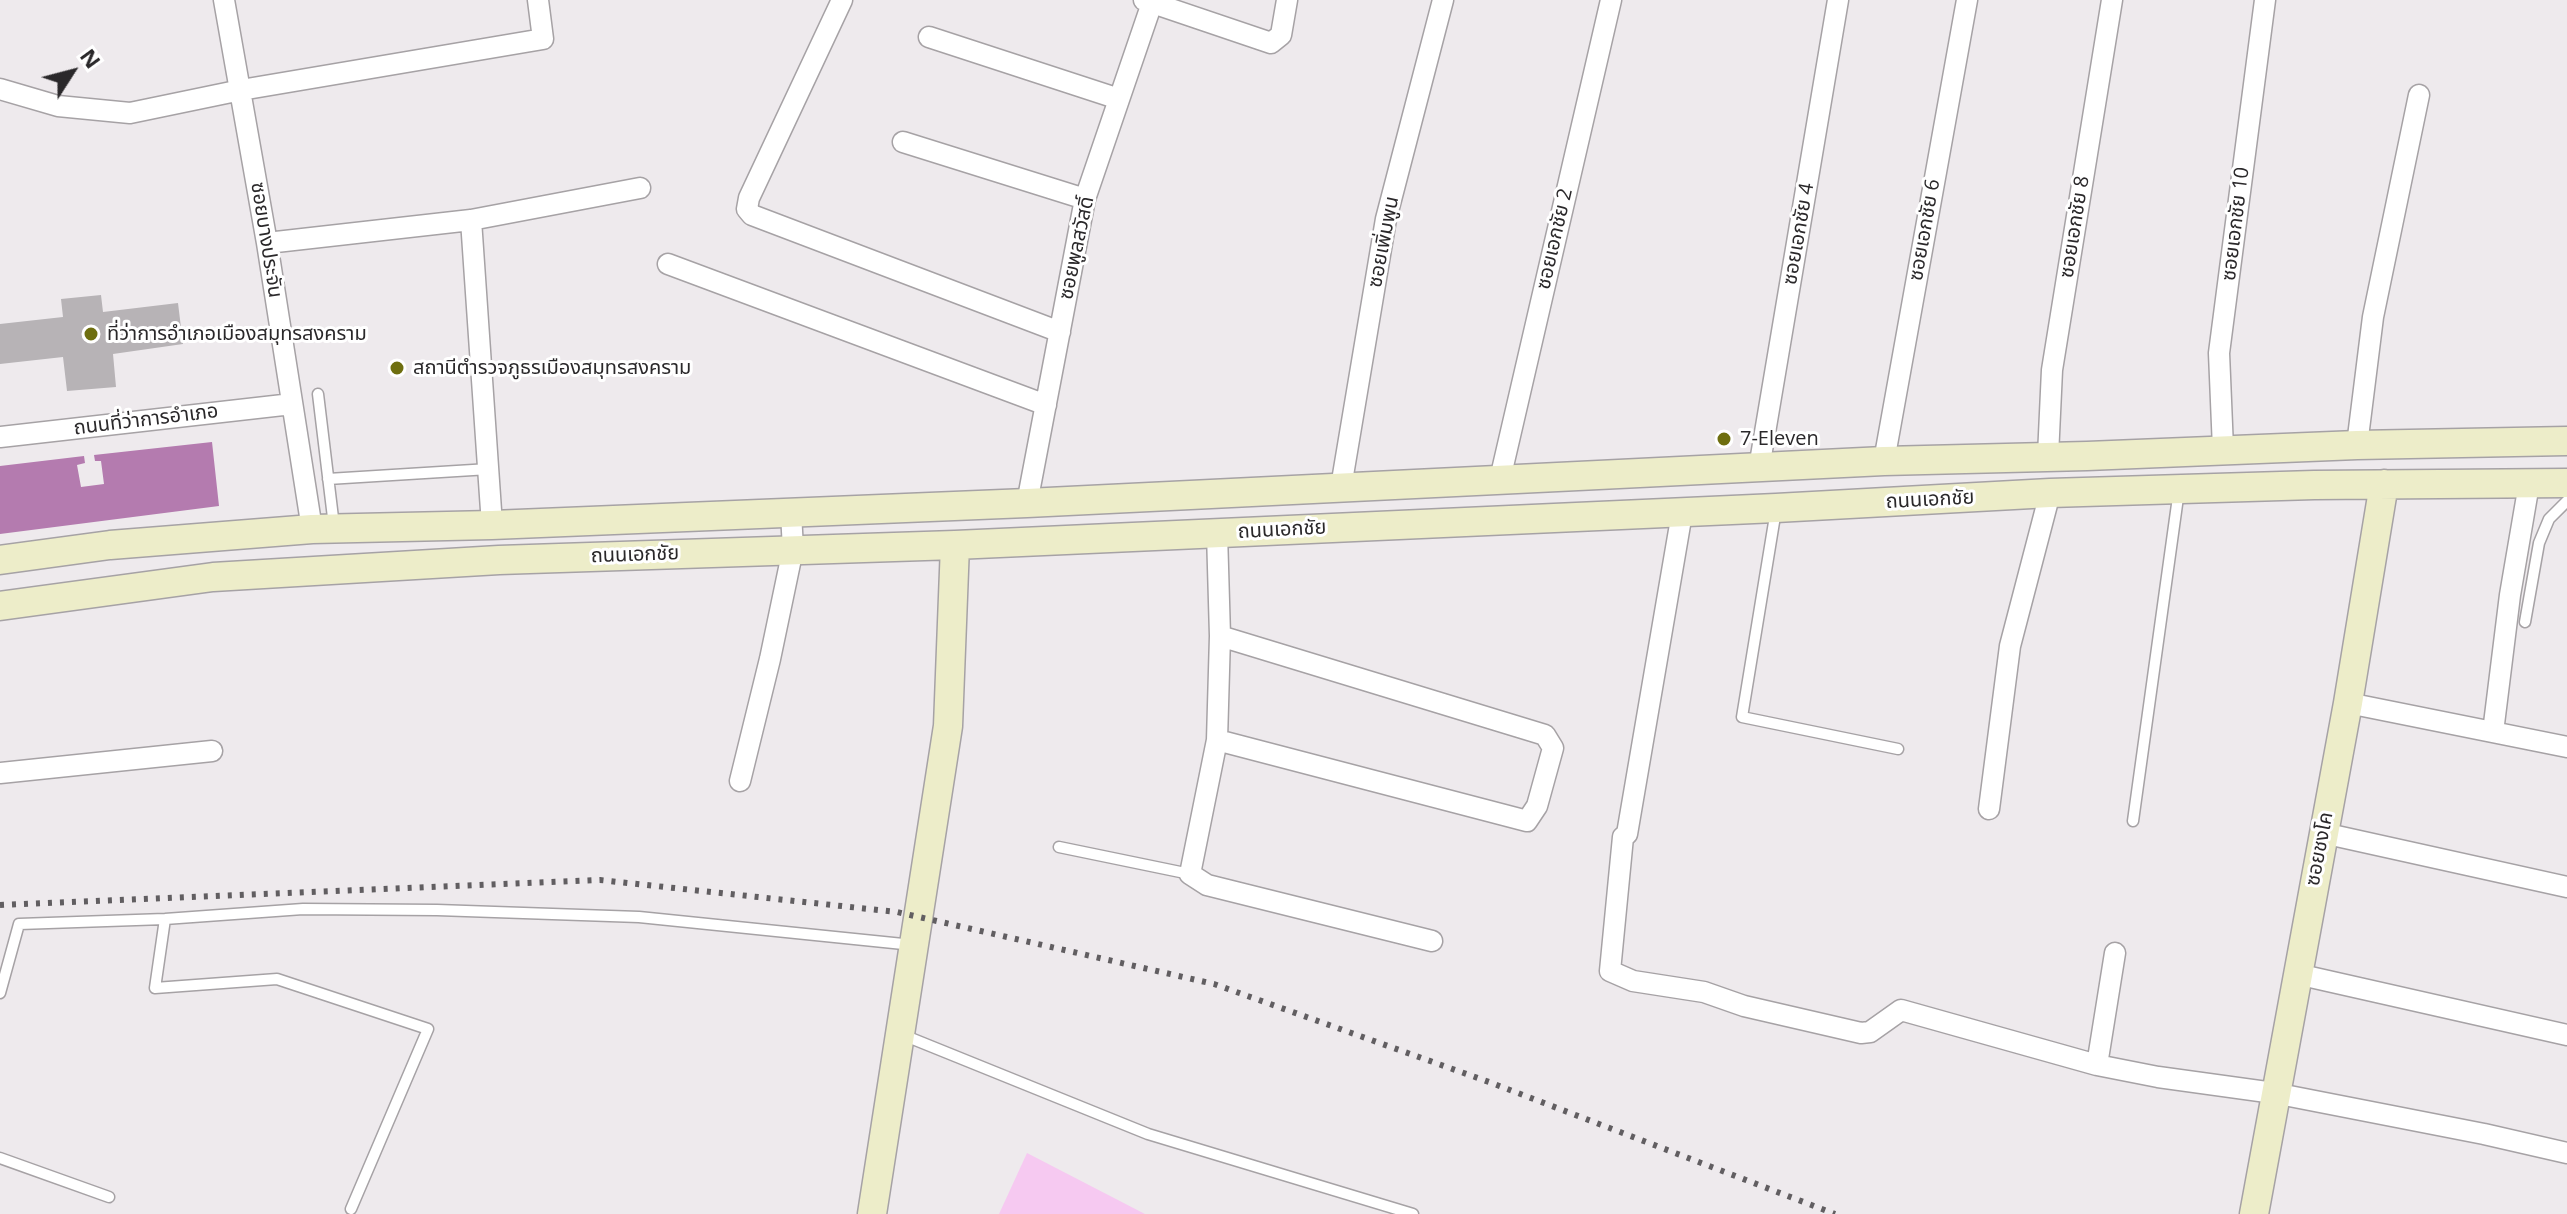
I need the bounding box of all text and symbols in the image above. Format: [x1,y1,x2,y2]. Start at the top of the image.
north arrow [32,32,112,112]
text: N [74,42,109,74]
street label: ซอยเอกชัย 10 [2217,166,2255,282]
street label: ซอยเอกชัย 8 [2055,174,2095,280]
street label: ซอยเอกชัย 6 [1904,177,1946,283]
street label: ซอยบางประจัน [245,180,287,300]
street label: ซอยเอกชัย 4 [1778,181,1820,287]
street label: ซอยเอกชัย 2 [1532,186,1578,292]
street label: ซอยพูลสวัสดิ์ [1054,194,1100,302]
street label: ซอยเพิ่มพูน [1363,194,1405,290]
place label: ที่ว่าการอำเภอเมืองสมุทรสงคราม [107,322,367,346]
marker: ที่ว่าการอำเภอเมืองสมุทรสงคราม [82,325,100,343]
place label: สถานีตำรวจภูธรเมืองสมุทรสงคราม [413,356,691,380]
marker: สถานีตำรวจภูธรเมืองสมุทรสงคราม [388,359,406,377]
street label: ถนนที่ว่าการอำเภอ [72,399,220,441]
place label: 7-Eleven [1740,427,1819,451]
marker: 7-Eleven [1715,430,1733,448]
street label: ถนนเอกชัย [1885,486,1975,514]
street label: ถนนเอกชัย [1237,516,1327,544]
street label: ถนนเอกชัย [590,541,680,569]
street label: ซอยชงโค [2301,810,2339,888]

